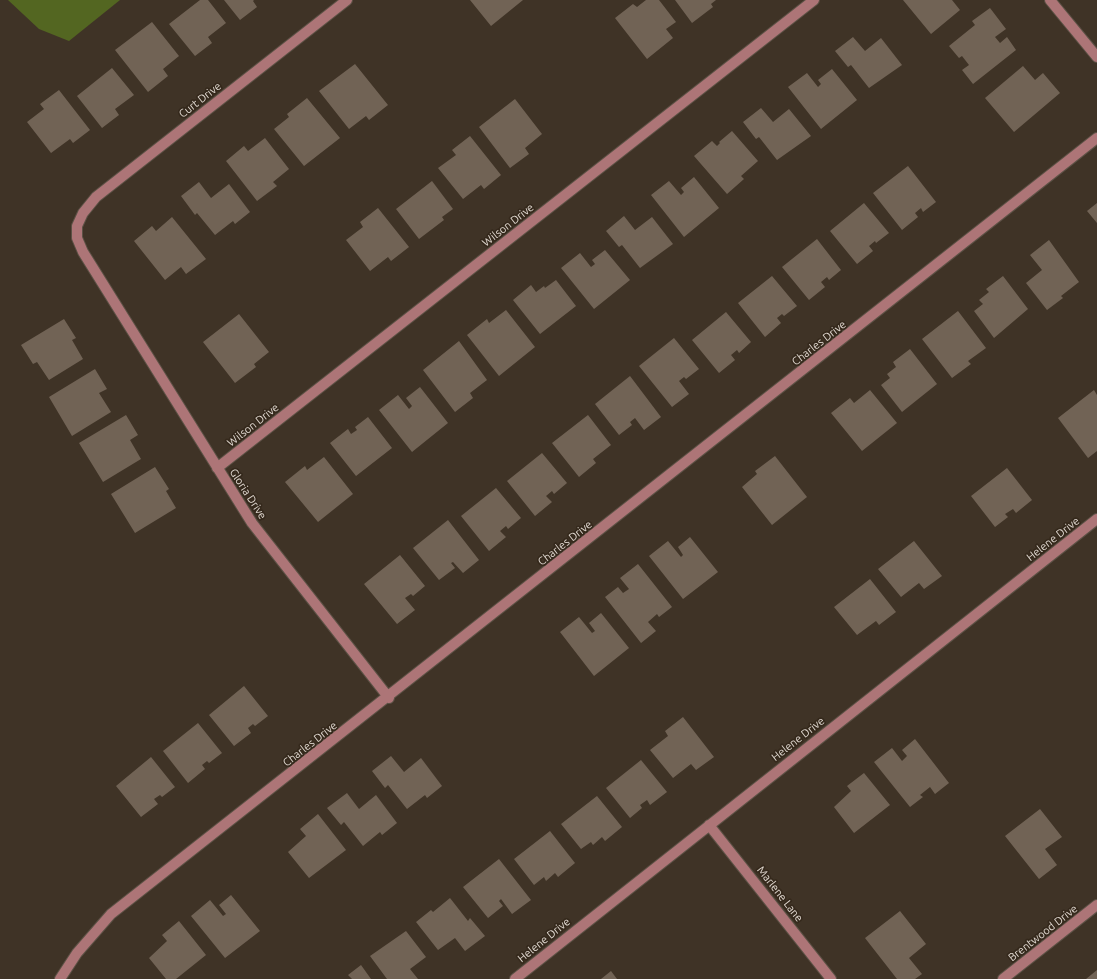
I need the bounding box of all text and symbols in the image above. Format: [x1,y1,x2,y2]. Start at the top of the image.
street label: Curt Drive [176,79,224,121]
street label: Wilson Drive [480,201,536,249]
street label: Charles Drive [789,318,849,368]
street label: Wilson Drive [225,401,281,449]
street label: Gloria Drive [227,466,269,522]
street label: Helene Drive [1024,514,1082,564]
street label: Charles Drive [535,518,595,568]
street label: Helene Drive [769,714,827,764]
street label: Charles Drive [280,719,340,769]
street label: Marlene Lane [754,864,806,924]
street label: Brentwood Drive [1006,902,1080,964]
street label: Helene Drive [515,915,573,965]

